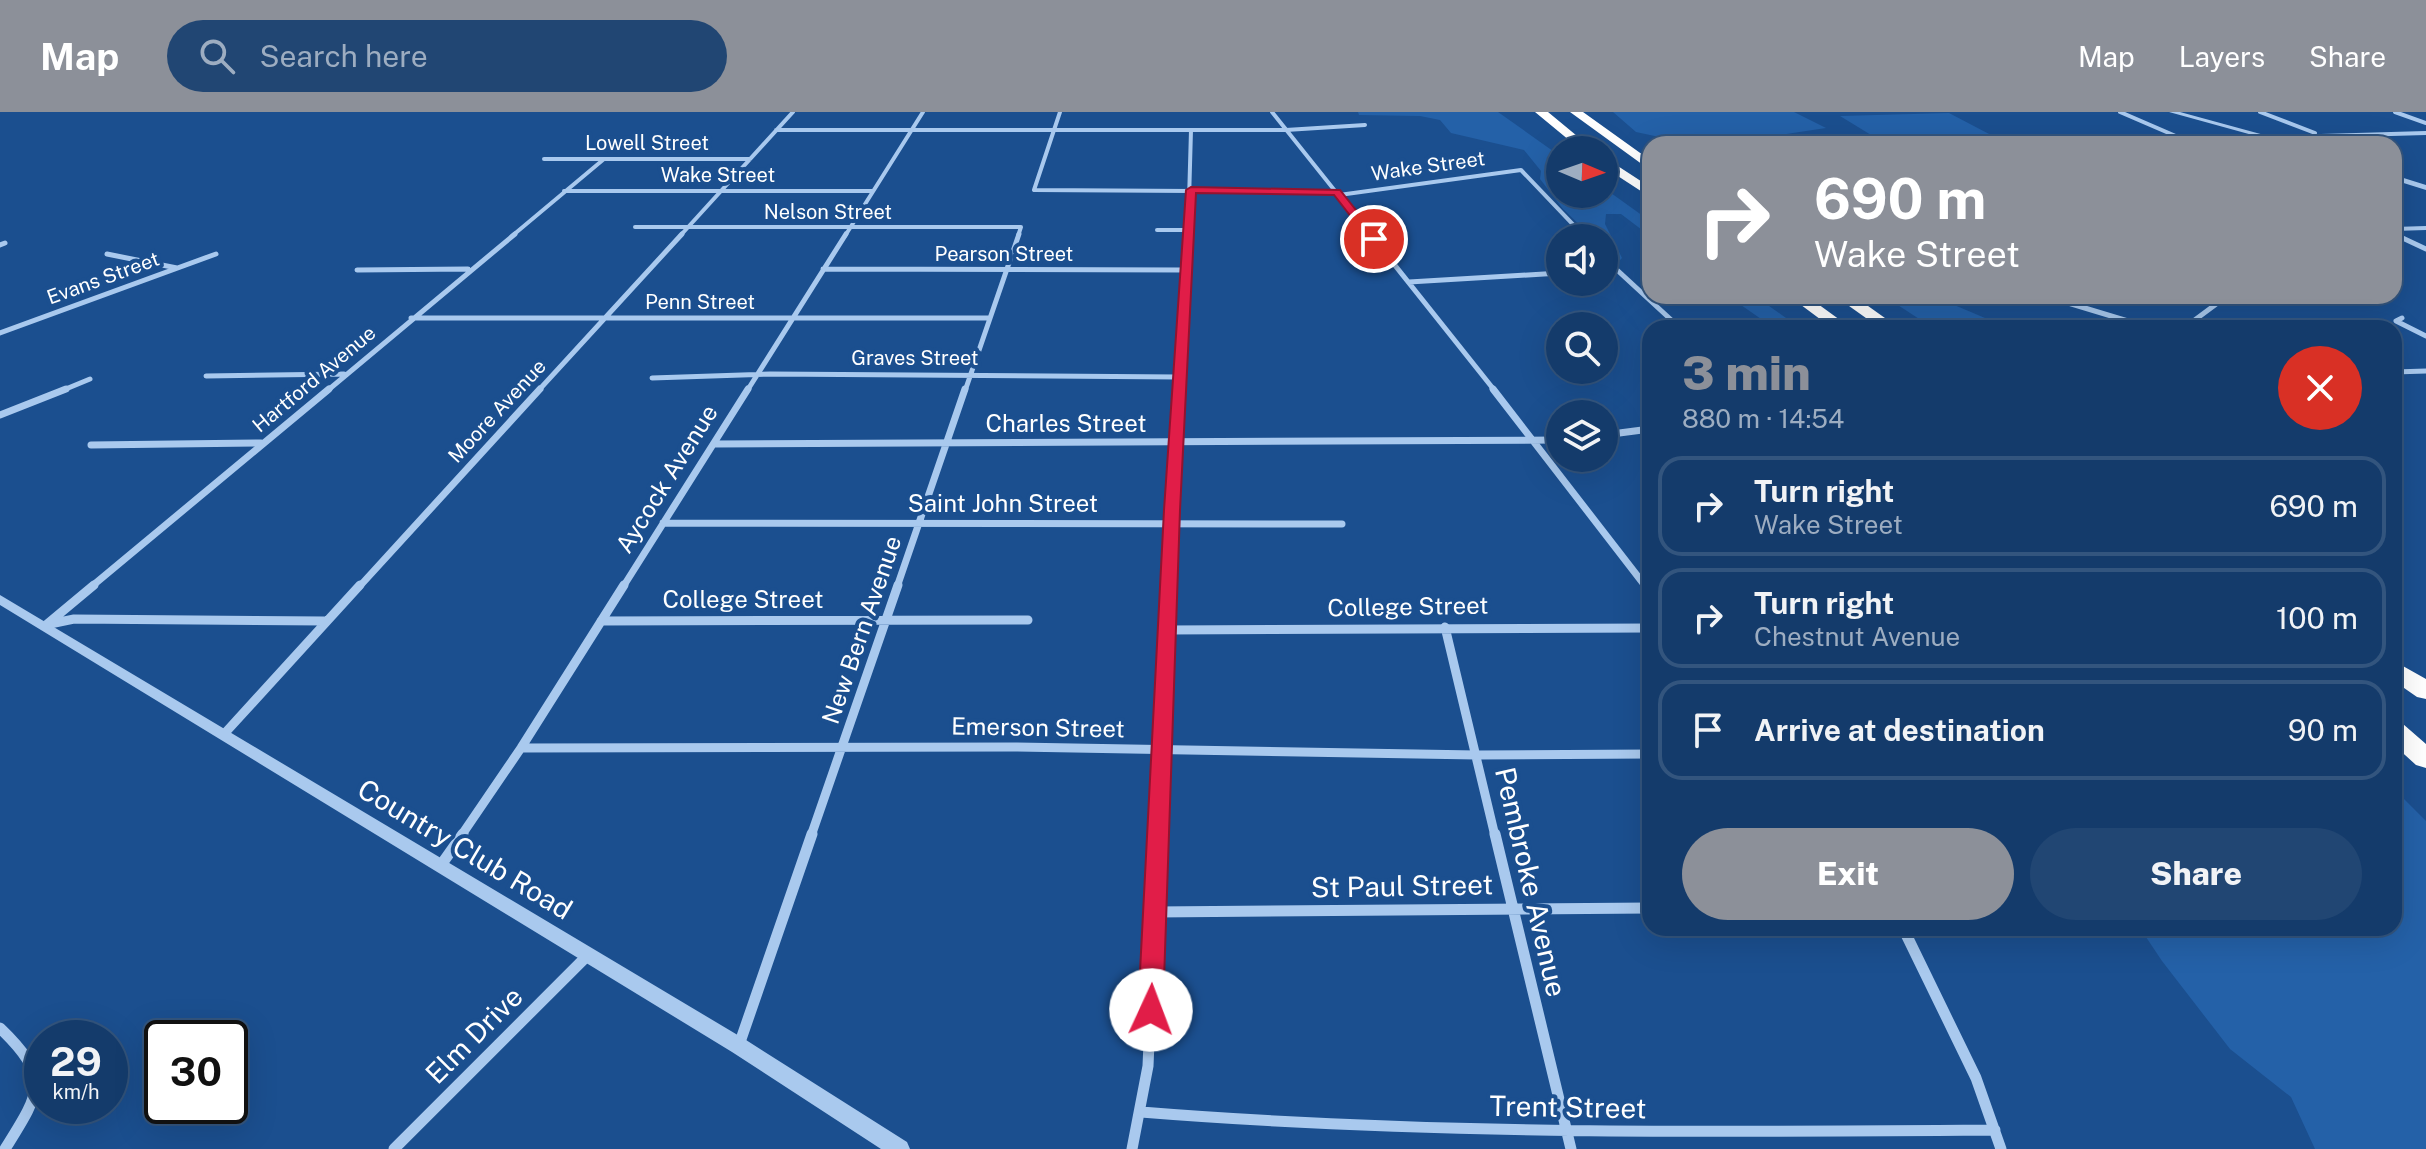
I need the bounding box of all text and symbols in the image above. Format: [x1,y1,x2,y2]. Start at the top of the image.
search box [167,20,727,92]
text: Map [40,34,119,79]
icon: search [195,34,239,78]
text: Search here [259,38,428,74]
text: Map [2078,40,2135,73]
text: Layers [2179,40,2265,73]
text: Share [2309,40,2386,73]
street label: Lowell Street [585,131,709,155]
north arrow [1546,136,1618,208]
map controls [1546,136,1618,472]
street label: Wake Street [1370,146,1486,186]
street label: Wake Street [661,163,775,187]
text: 690 m [1814,166,1986,232]
icon: right [1682,168,1786,272]
street label: Nelson Street [764,200,892,224]
pin [1340,205,1408,273]
icon: arrive [1352,217,1396,261]
button: sound [1546,224,1618,296]
text: Wake Street [1814,233,2020,275]
street label: Pearson Street [935,242,1073,266]
street label: Evans Street [44,247,162,309]
street label: Penn Street [645,290,755,314]
button: search [1546,312,1618,384]
street label: Hartford Avenue [248,321,380,437]
text: 3 min [1682,344,1811,401]
street label: Graves Street [851,346,979,370]
button: close [2278,346,2362,430]
street label: Moore Avenue [443,354,551,468]
street label: Aycock Avenue [609,399,723,558]
button: layers [1546,400,1618,472]
text: 880 m · 14:54 [1682,403,1844,434]
street label: Charles Street [985,409,1147,437]
text: Turn right [1754,473,1894,509]
icon: right [1686,484,1730,528]
text: 690 m [2269,488,2358,524]
street label: Saint John Street [908,489,1098,517]
text: Wake Street [1754,509,1903,540]
street label: New Bern Avenue [816,532,906,727]
street label: College Street [662,585,824,613]
text: Turn right [1754,585,1894,621]
street label: College Street [1327,591,1489,621]
icon: right [1686,596,1730,640]
text: 100 m [2276,600,2358,636]
text: Chestnut Avenue [1754,621,1960,652]
icon: arrive [1686,708,1730,752]
street label: Emerson Street [951,711,1125,743]
text: Arrive at destination [1754,712,2045,748]
text: 90 m [2288,712,2358,748]
street label: Pembroke Avenue [1489,764,1574,1000]
street label: Country Club Road [352,772,578,926]
button: Exit [1682,828,2014,920]
button: Share [2030,828,2362,920]
street label: St Paul Street [1310,867,1493,904]
position arrow [1109,968,1193,1052]
street label: Elm Drive [418,979,529,1090]
speed limit sign: 30 [144,1020,248,1124]
text: 29 [50,1038,102,1085]
text: km/h [52,1080,100,1104]
street label: Trent Street [1489,1089,1647,1124]

